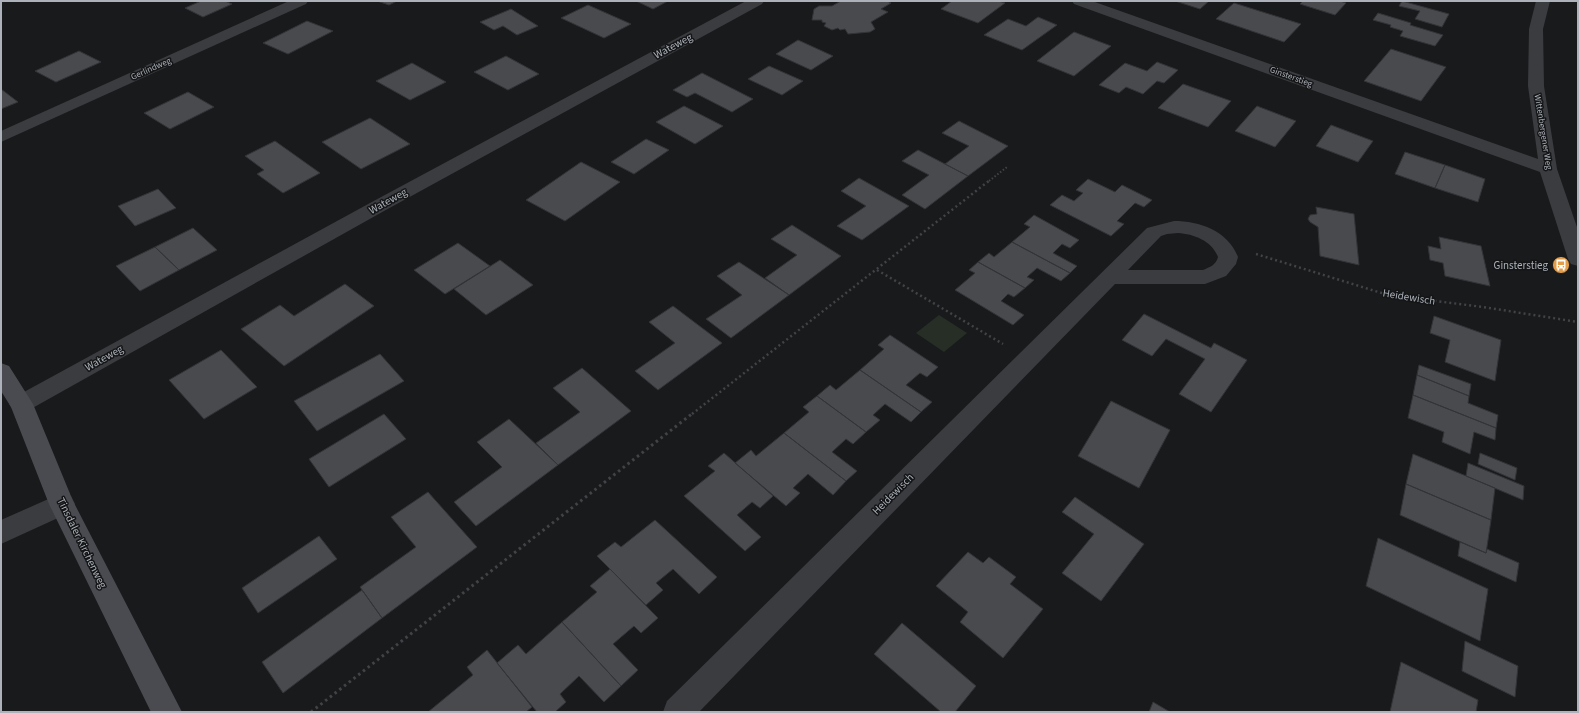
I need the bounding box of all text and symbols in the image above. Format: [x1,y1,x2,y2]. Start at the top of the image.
street label: Wateweg [651,29,695,62]
street label: Gerlindweg [129,54,174,84]
street label: Ginsterstieg [1268,63,1315,91]
street label: Wittenbergener Weg [1531,93,1555,171]
street label: Wateweg [366,184,410,218]
bus stop icon: Ginsterstieg [1551,255,1571,275]
place label: Ginsterstieg [1494,258,1548,273]
street label: Heidewisch [1382,285,1436,309]
street label: Wateweg [82,341,126,375]
street label: Heidewisch [869,470,917,518]
street label: Tinsdaler Kirchenweg [54,495,111,591]

